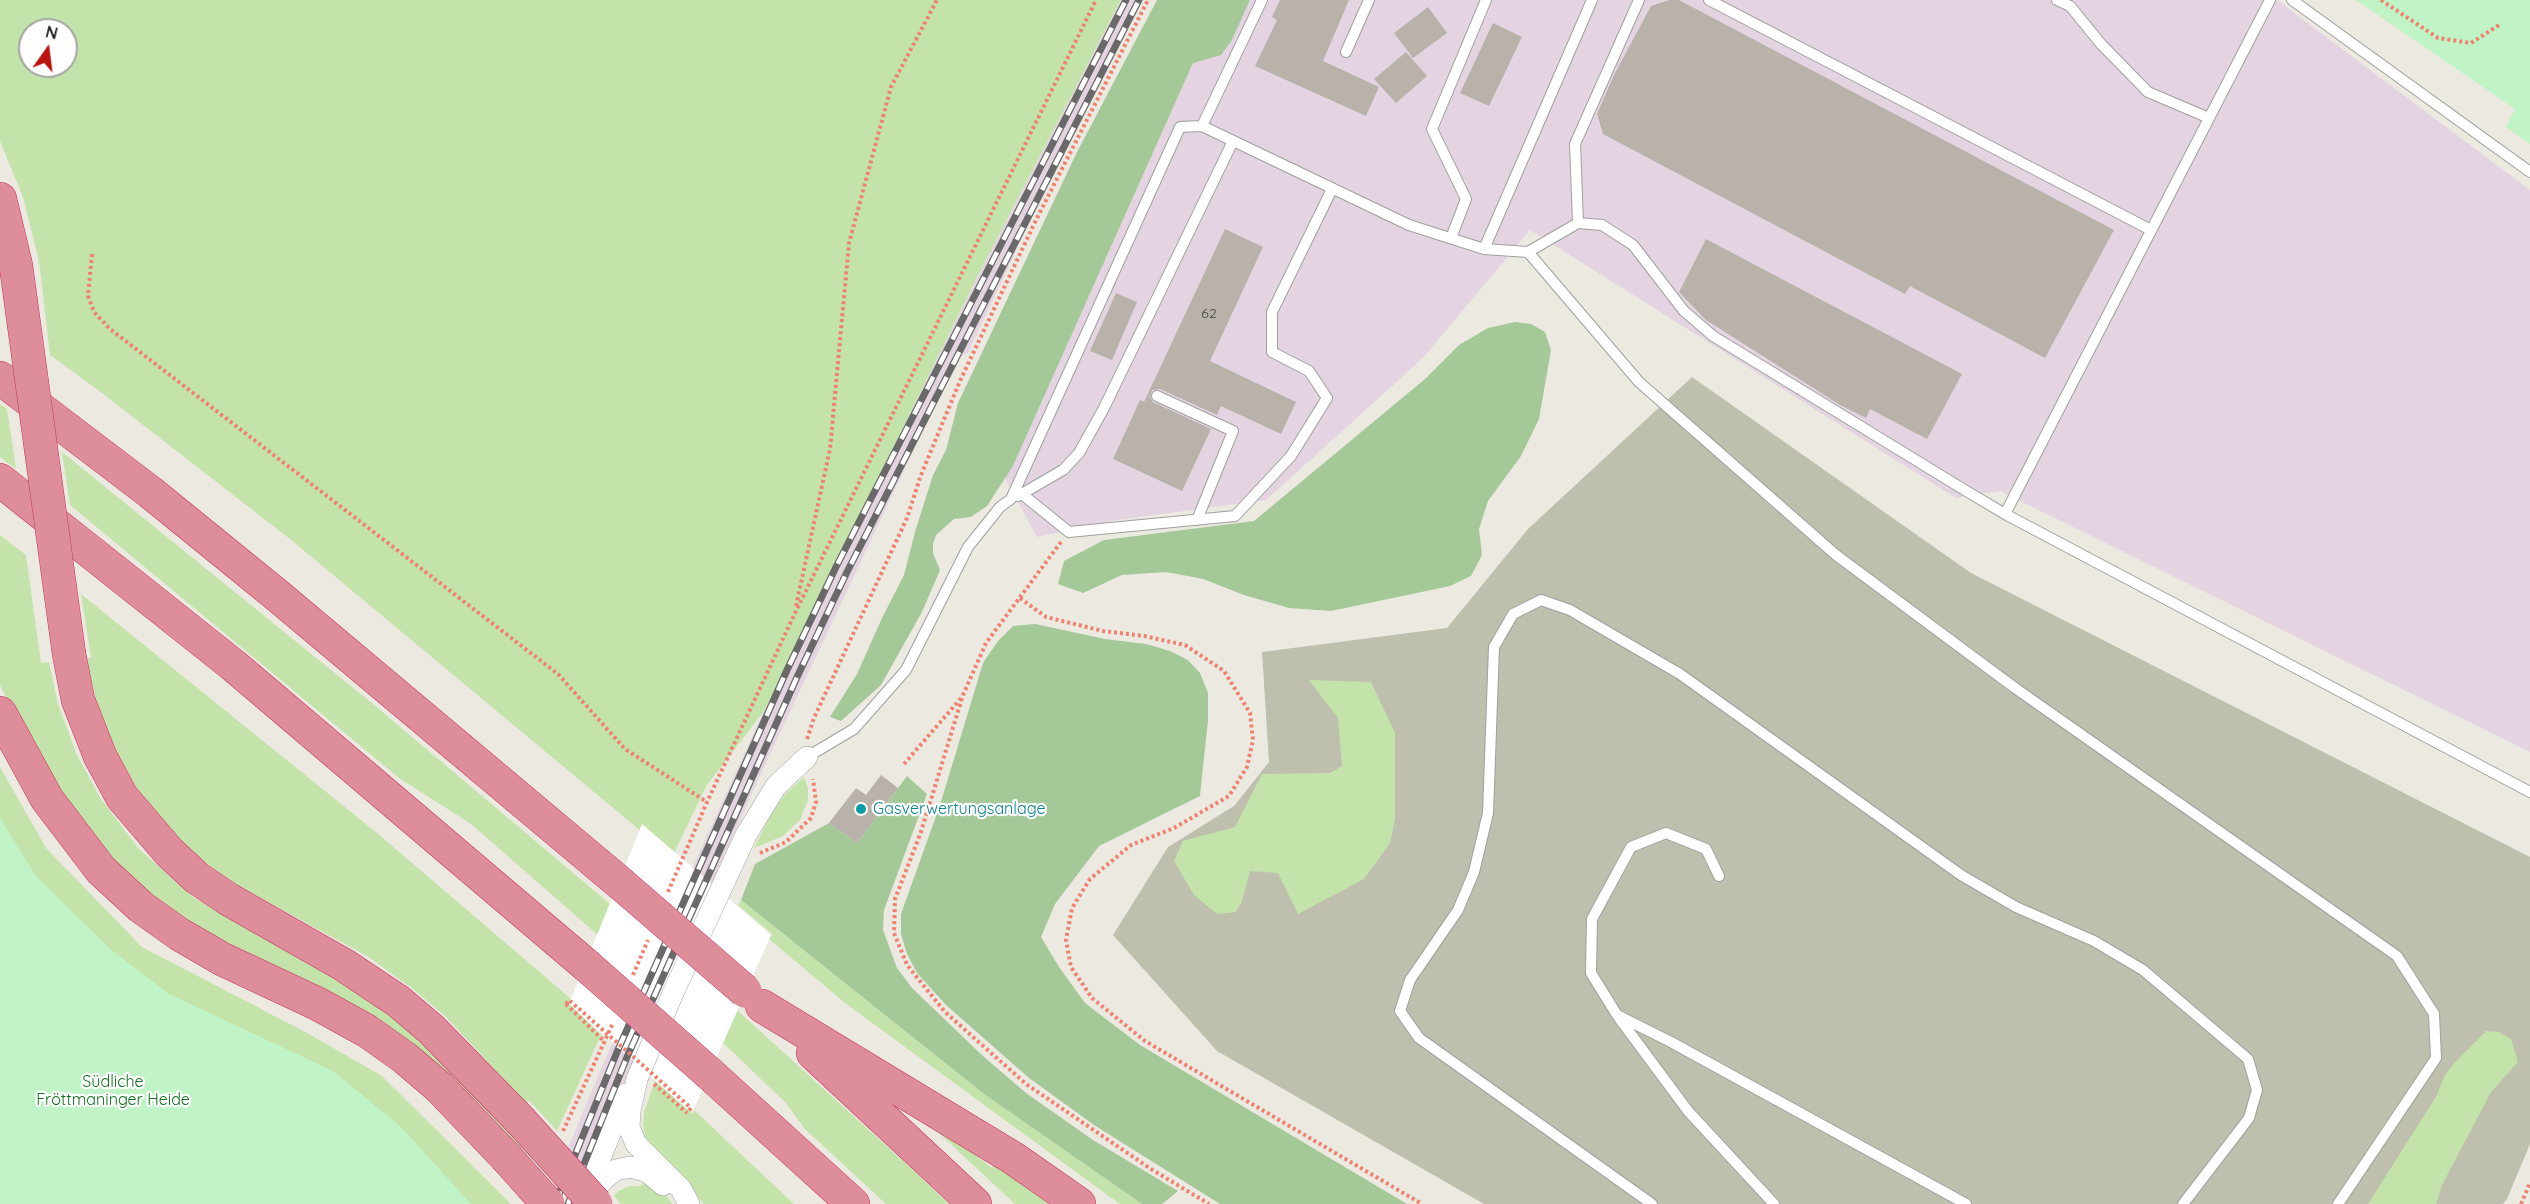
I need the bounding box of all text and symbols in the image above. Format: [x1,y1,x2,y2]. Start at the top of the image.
north arrow [18,18,78,78]
text: N [44,21,60,44]
house number: 62 [1201,306,1217,322]
place label: Gasverwertungsanlage [873,799,1045,819]
marker: Gasverwertungsanlage [854,802,868,816]
park label: Südliche Fröttmaninger Heide [36,1072,190,1110]

